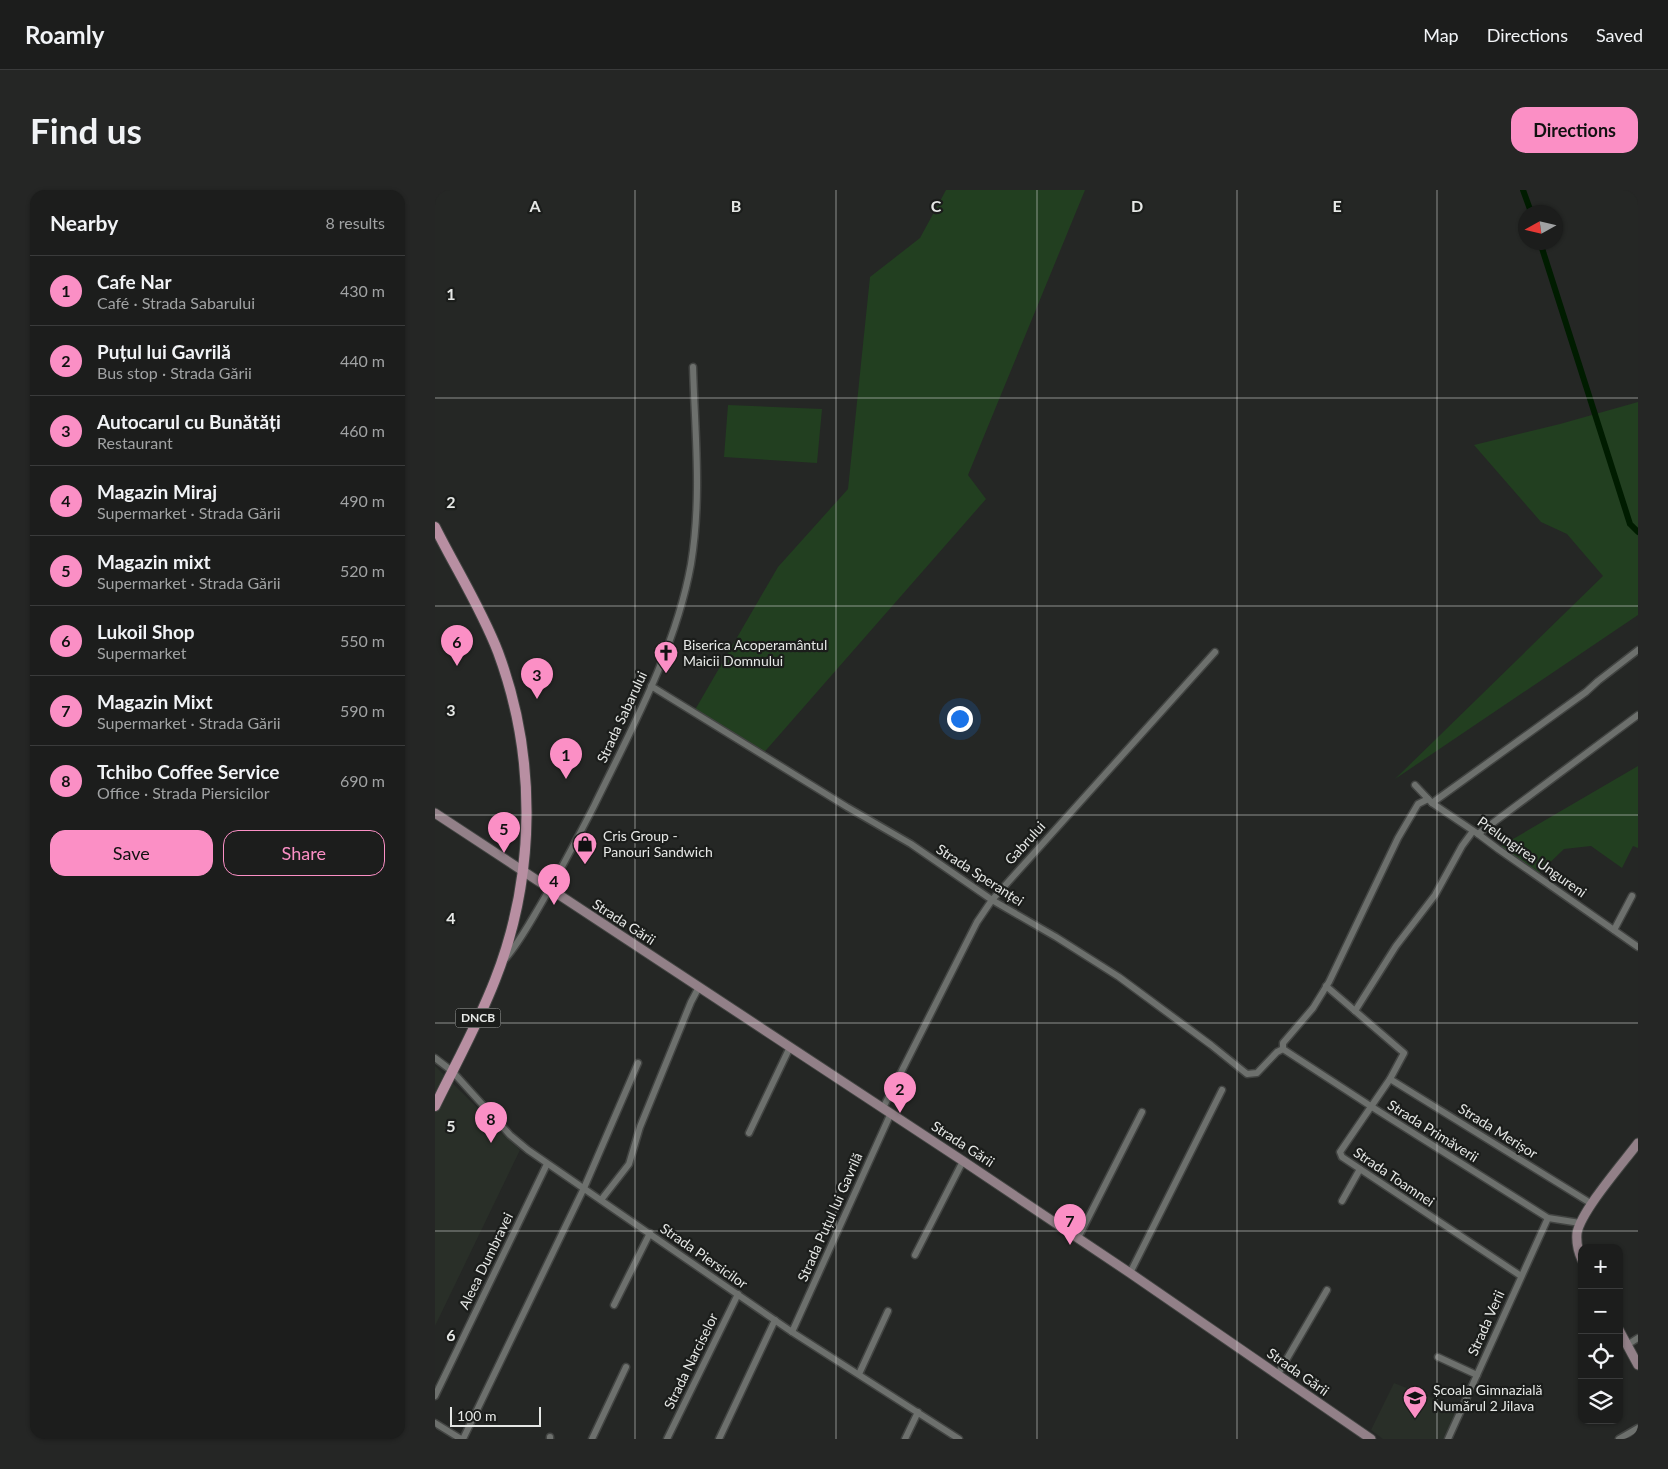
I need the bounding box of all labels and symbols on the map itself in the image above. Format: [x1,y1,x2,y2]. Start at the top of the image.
text: A [528,196,541,215]
text: B [731,196,741,215]
text: C [931,196,942,215]
text: D [1131,196,1143,215]
text: E [1332,196,1342,215]
north arrow [1518,205,1563,250]
text: 1 [446,284,456,303]
text: 2 [446,492,456,511]
pin: 6 [441,625,473,666]
place label: Biserica Acoperamântul Maicii Domnului [683,636,827,669]
church icon: Biserica Acoperamântul Maicii Domnului [653,640,679,674]
pin: 3 [521,658,553,699]
street label: Strada Sabarului [593,668,650,765]
text: 3 [446,700,456,719]
your location [947,706,973,732]
pin: 1 [550,738,582,779]
pin: 5 [488,812,520,853]
street label: Prelungirea Ungureni [1475,813,1590,901]
street label: Gabrului [1001,818,1048,868]
place label: Cris Group - Panouri Sandwich [603,827,713,860]
shop icon: Cris Group - Panouri Sandwich [572,831,598,865]
street label: Strada Speranței [933,840,1027,909]
pin: 4 [538,864,570,905]
street label: Strada Gării [590,895,659,948]
text: 4 [446,908,456,927]
road number: DNCB [455,1008,501,1028]
pin: 2 [884,1072,916,1113]
street label: Strada Primăverii [1385,1096,1482,1165]
street label: Strada Merișor [1455,1099,1541,1162]
pin: 8 [475,1102,507,1143]
text: 5 [446,1116,456,1135]
street label: Strada Gării [929,1117,998,1170]
street label: Strada Toamnei [1351,1143,1438,1210]
street label: Strada Puțul lui Gavrilă [793,1150,866,1284]
pin: 7 [1054,1204,1086,1245]
street label: Aleea Dumbravei [455,1210,516,1312]
street label: Strada Piersicilor [657,1219,751,1292]
street label: Strada Verii [1464,1287,1507,1358]
street label: Strada Narciselor [660,1310,721,1412]
text: 6 [446,1325,456,1344]
street label: Strada Gării [1264,1344,1332,1399]
place label: Școala Gimnazială Numărul 2 Jilava [1433,1381,1543,1414]
school or university icon: Școala Gimnazială Numărul 2 Jilava [1402,1385,1428,1419]
scale bar [450,1404,541,1427]

